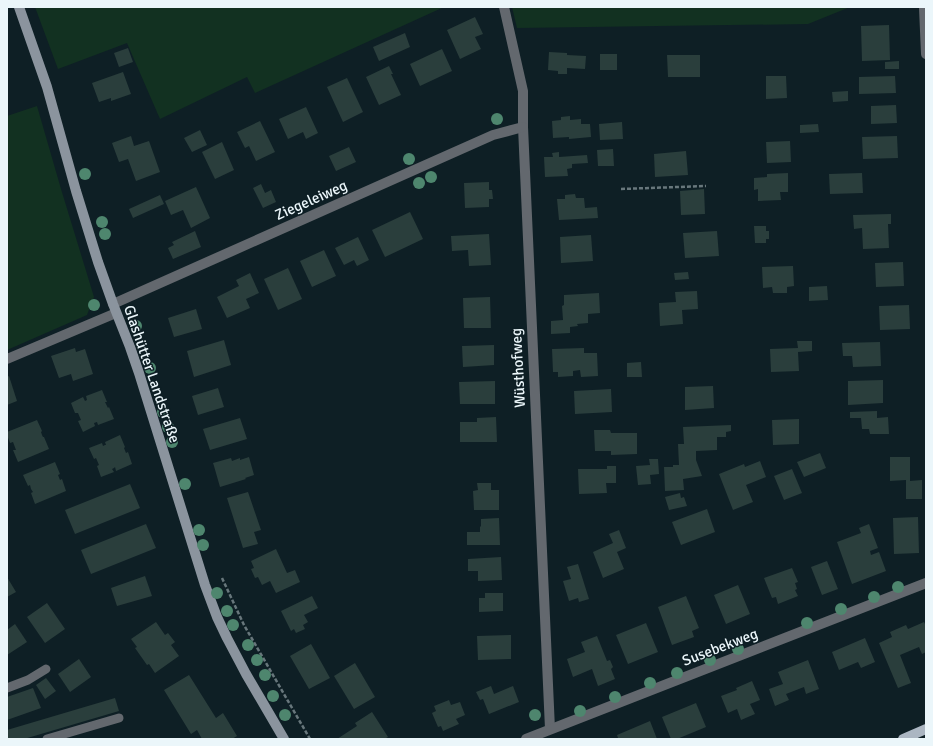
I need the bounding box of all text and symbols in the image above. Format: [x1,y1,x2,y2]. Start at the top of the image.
street label: Ziegeleiweg [272,176,350,224]
street label: Glashütter Landstraße [120,303,184,445]
street label: Wüsthofweg [507,328,529,408]
street label: Susebekweg [680,624,760,670]

